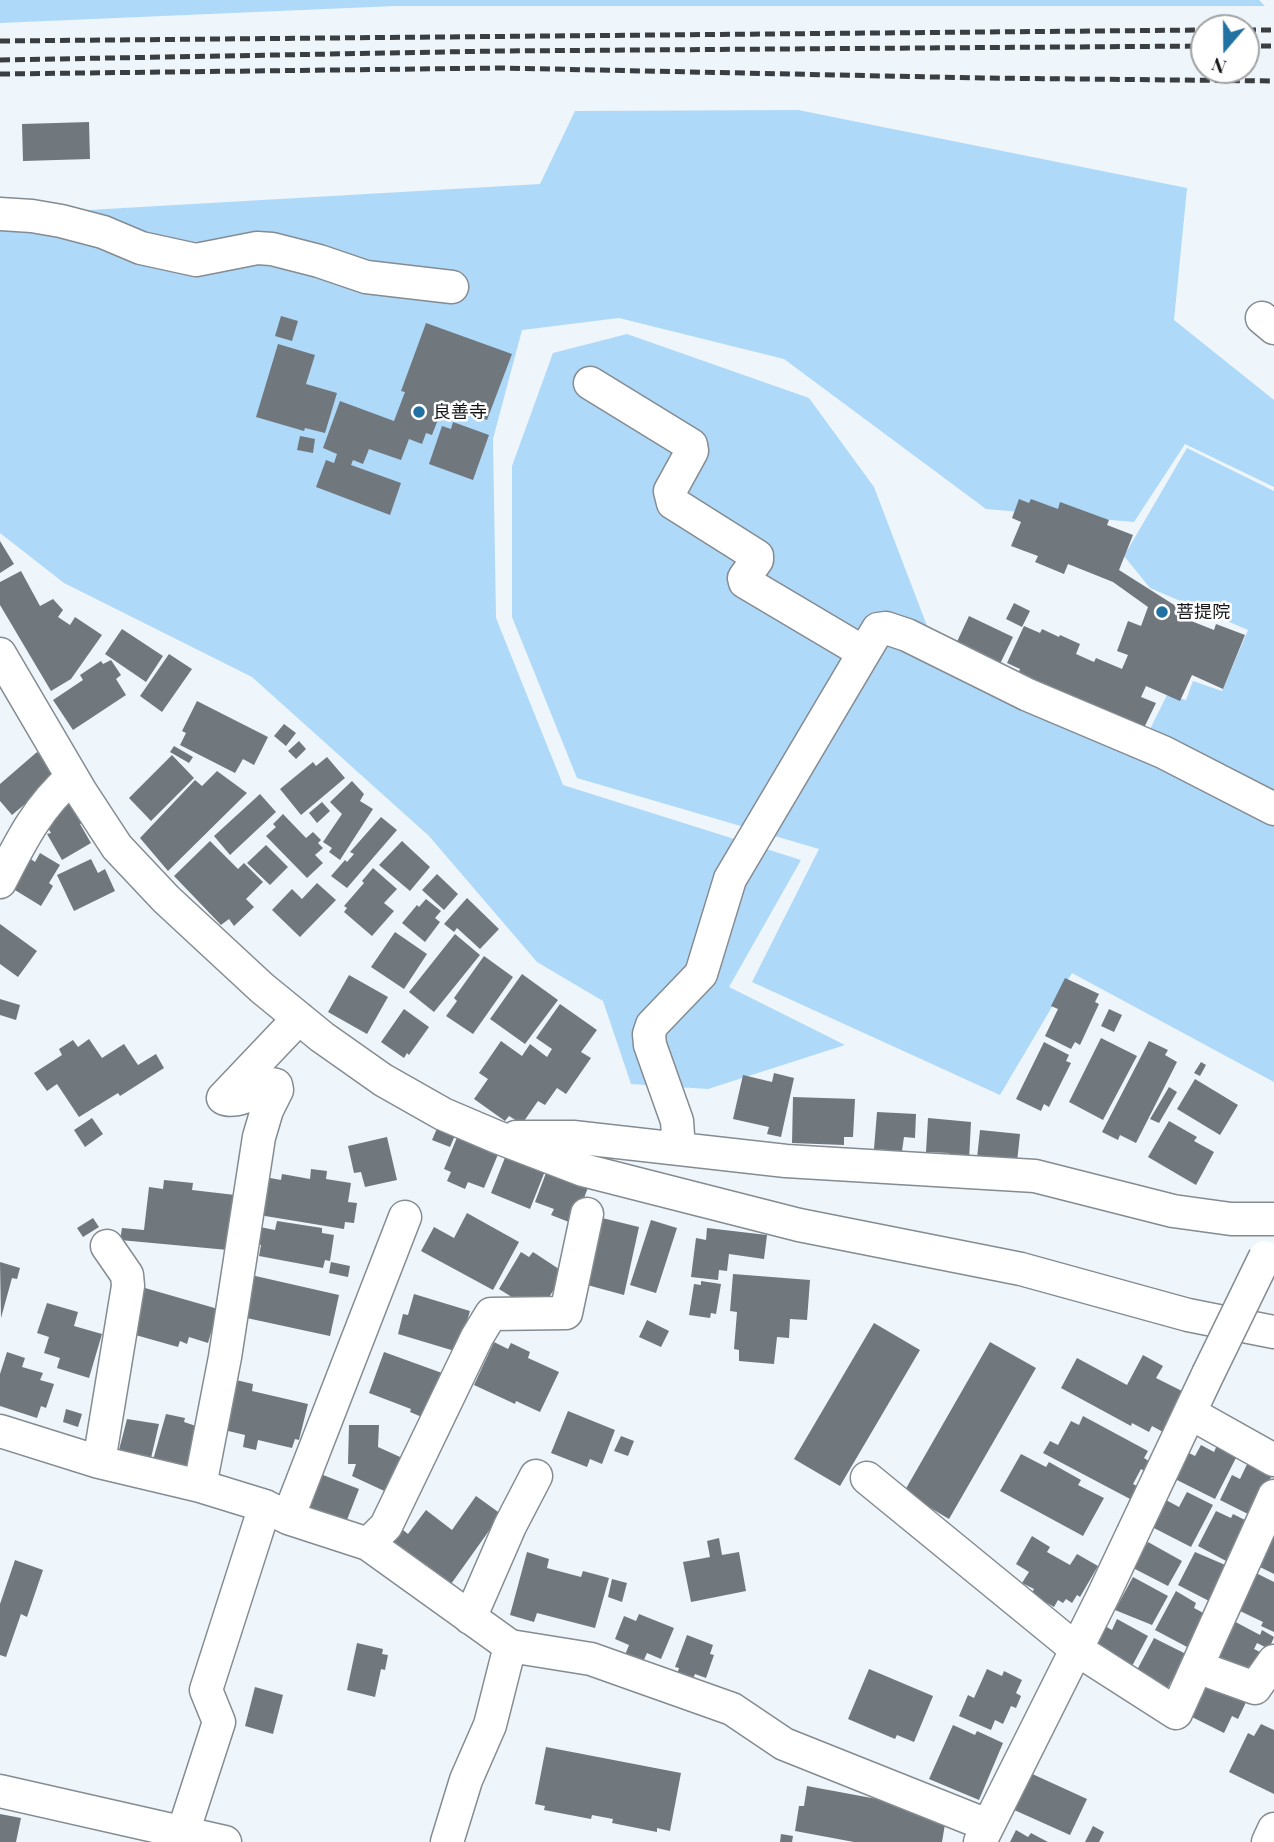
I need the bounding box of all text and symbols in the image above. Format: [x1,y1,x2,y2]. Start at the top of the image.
north arrow [1190,14,1260,84]
text: N [1208,52,1229,81]
place label: 良善寺 [433,401,487,423]
marker: 良善寺 [411,404,427,420]
place label: 菩提院 [1176,601,1230,623]
marker: 菩提院 [1154,604,1170,620]

